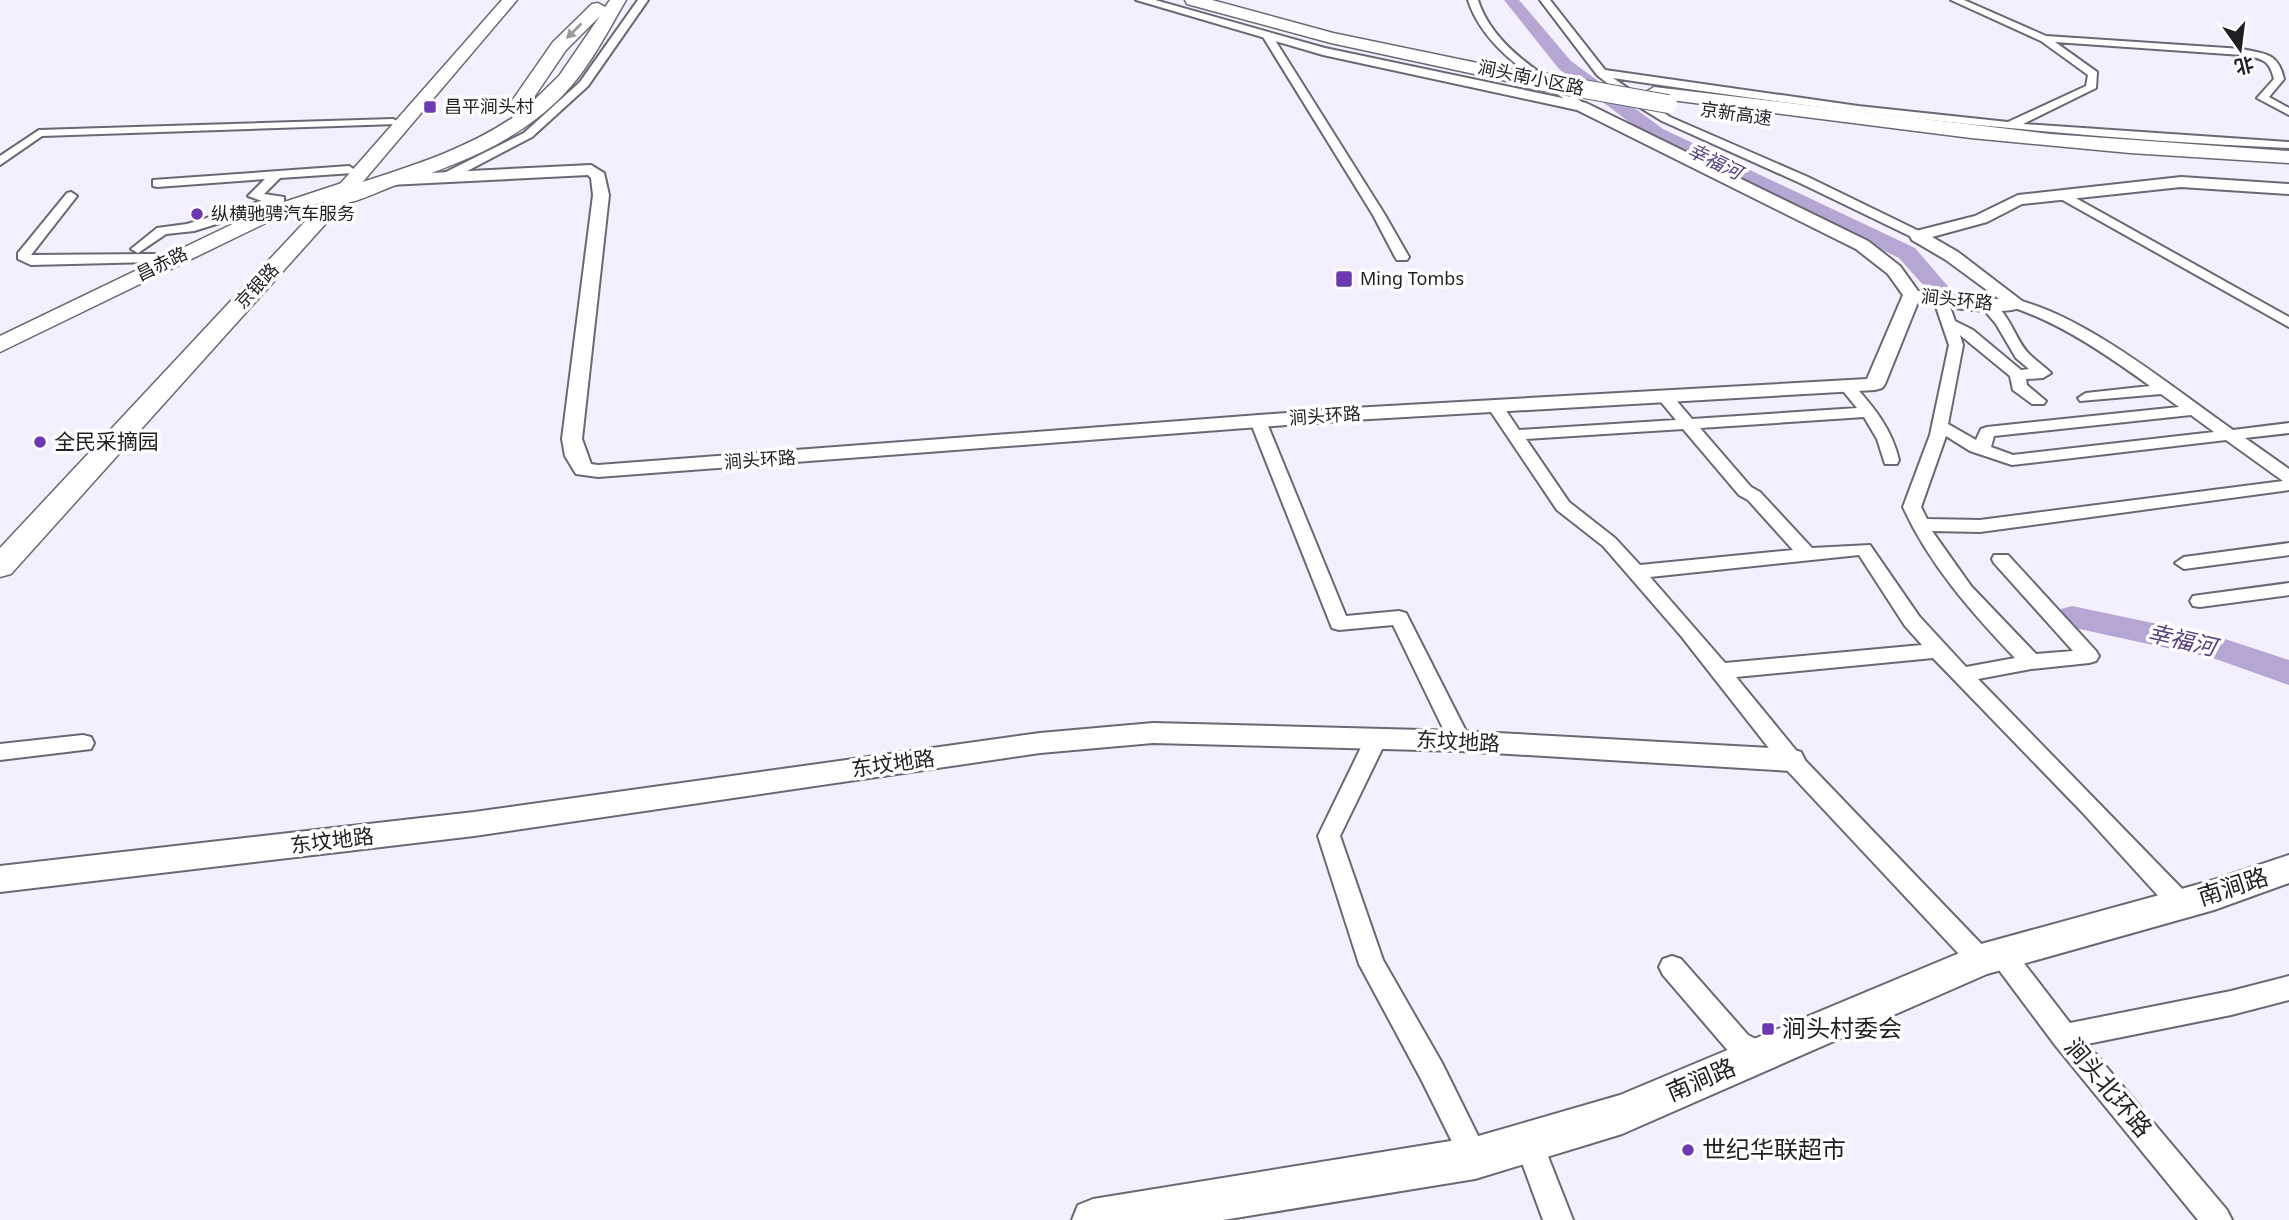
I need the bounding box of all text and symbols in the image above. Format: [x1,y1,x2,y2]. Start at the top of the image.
north arrow [2205,14,2275,84]
one-way arrow [566,22,582,39]
text: 北 [2232,51,2256,80]
street label: 涧头南小区路 [1476,54,1587,100]
place label: 昌平涧头村 [444,94,534,118]
street label: 京新高速 [1699,96,1773,130]
marker: 昌平涧头村 [422,99,438,115]
water label: 幸福河 [1684,137,1750,187]
place label: 纵横驰骋汽车服务 [211,201,355,225]
marker: 纵横驰骋汽车服务 [189,206,205,222]
street label: 昌赤路 [132,240,191,286]
street label: 京银路 [229,257,283,313]
place label: Ming Tombs [1360,266,1464,290]
marker: Ming Tombs [1334,269,1354,289]
street label: 涧头环路 [1920,283,1994,315]
street label: 涧头环路 [1288,401,1362,429]
place label: 全民采摘园 [54,427,159,455]
marker: 全民采摘园 [32,434,48,450]
street label: 涧头环路 [723,445,797,473]
water label: 幸福河 [2145,616,2223,663]
street label: 东坟地路 [1415,725,1501,757]
street label: 东坟地路 [849,743,936,783]
street label: 东坟地路 [288,821,375,859]
street label: 南涧路 [2193,859,2272,912]
place label: 涧头村委会 [1782,1011,1902,1044]
marker: 涧头村委会 [1760,1021,1776,1037]
street label: 涧头北环路 [2058,1030,2160,1144]
street label: 南涧路 [1661,1049,1740,1108]
place label: 世纪华联超市 [1702,1132,1846,1165]
marker: 世纪华联超市 [1680,1142,1696,1158]

